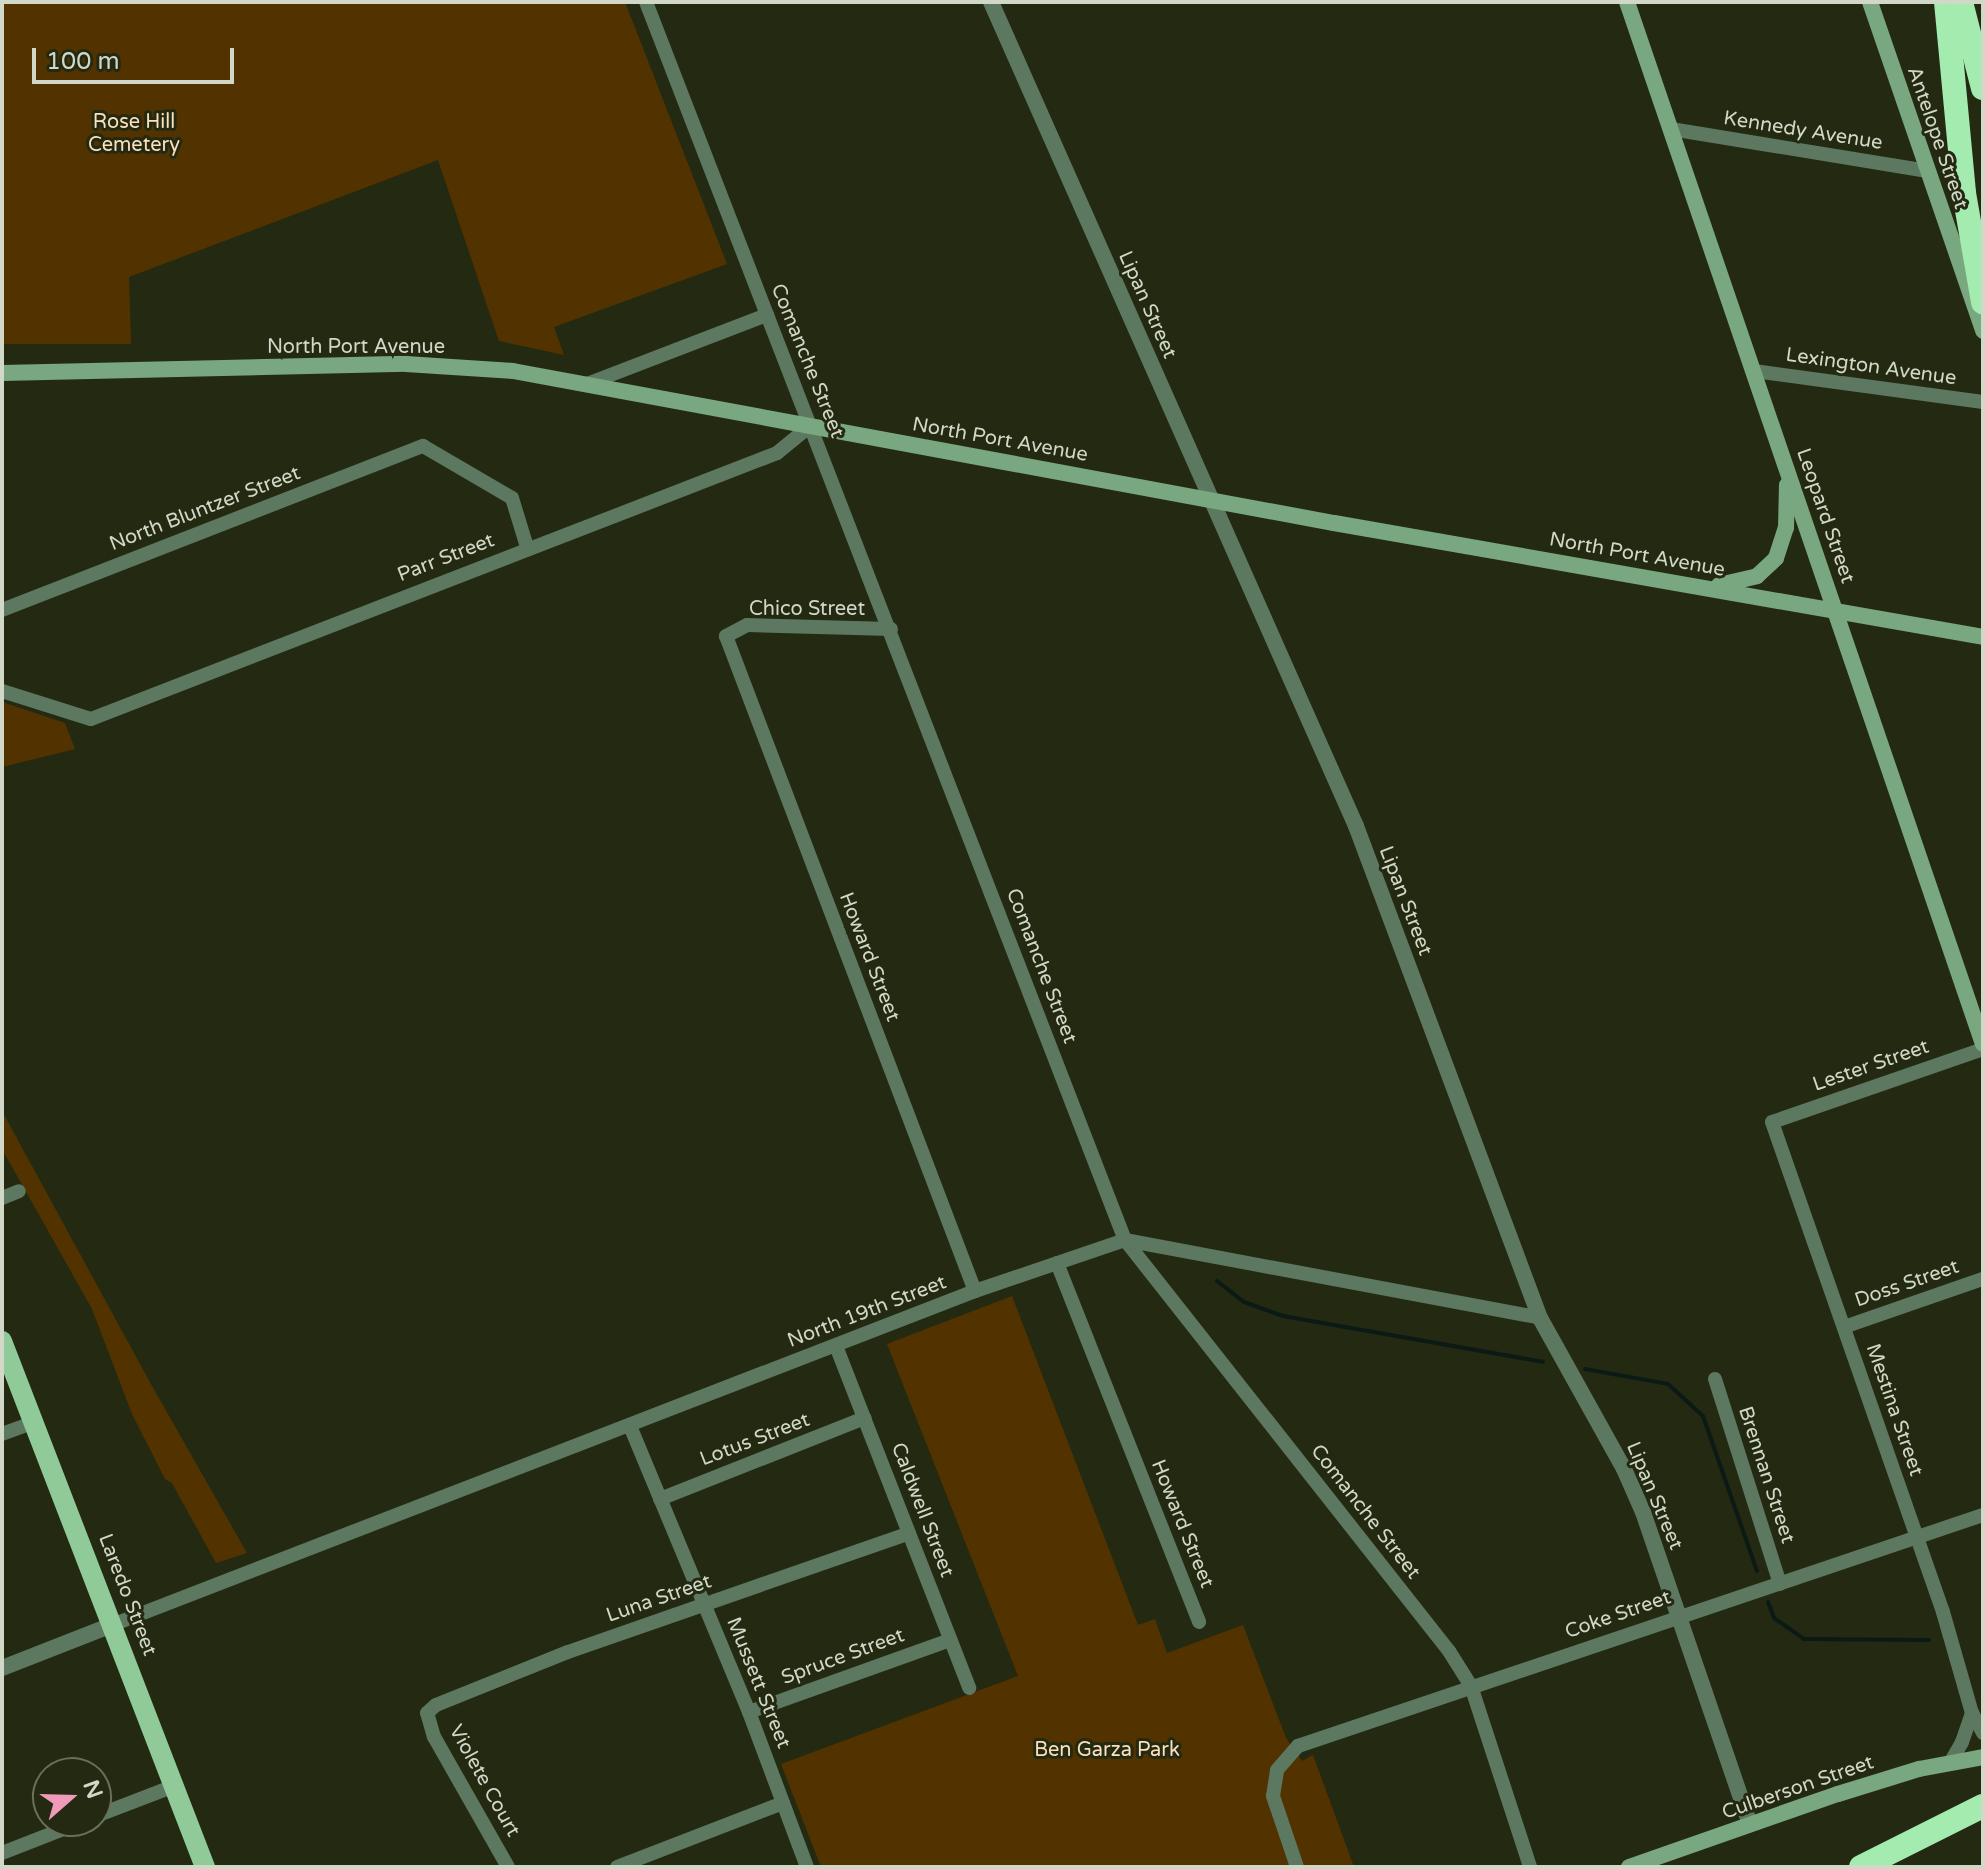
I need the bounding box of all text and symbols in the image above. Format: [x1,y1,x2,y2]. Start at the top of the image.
scale bar [36,32,238,82]
text: 100 m [46,47,120,76]
street label: Antelope Street [1901,64,1973,212]
street label: Kennedy Avenue [1722,107,1884,155]
park label: Rose Hill Cemetery [88,110,180,157]
street label: Lipan Street [1113,248,1181,362]
street label: Comanche Street [765,280,849,442]
street label: North Port Avenue [267,335,445,359]
street label: Lexington Avenue [1784,343,1958,391]
street label: North Port Avenue [910,413,1090,467]
street label: Leopard Street [1791,445,1859,587]
street label: North Bluntzer Street [106,462,304,556]
street label: North Port Avenue [1547,528,1727,582]
street label: Parr Street [394,529,498,587]
street label: Chico Street [749,597,865,621]
street label: Lipan Street [1373,843,1437,959]
street label: Comanche Street [1000,885,1082,1047]
street label: Howard Street [833,889,905,1025]
street label: Lester Street [1810,1035,1932,1097]
street label: Doss Street [1852,1255,1962,1313]
street label: North 19th Street [784,1271,950,1353]
street label: Mestina Street [1860,1341,1928,1479]
street label: Brennan Street [1733,1404,1799,1546]
street label: Lotus Street [697,1408,813,1472]
street label: Lipan Street [1621,1438,1687,1554]
street label: Caldwell Street [885,1439,959,1581]
street label: Comanche Street [1305,1440,1425,1584]
street label: Howard Street [1145,1456,1219,1592]
street label: Laredo Street [93,1531,161,1659]
street label: Luna Street [603,1570,715,1628]
street label: Coke Street [1562,1586,1674,1644]
street label: Mussett Street [721,1614,795,1752]
street label: Spruce Street [778,1624,908,1690]
street label: Violete Court [443,1721,525,1841]
park label: Ben Garza Park [1034,1738,1180,1762]
street label: Culberson Street [1719,1751,1877,1825]
north arrow [32,1757,112,1837]
text: N [77,1777,108,1802]

